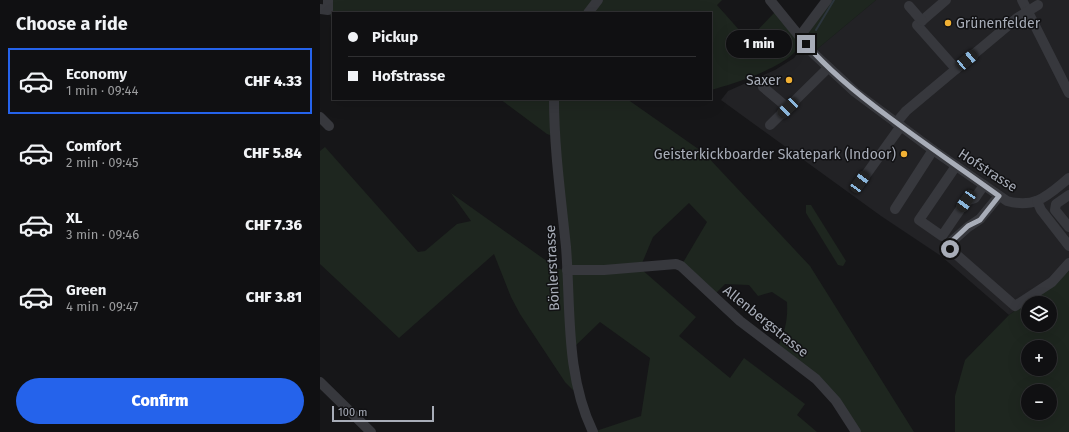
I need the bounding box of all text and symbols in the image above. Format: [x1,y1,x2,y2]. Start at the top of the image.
text: Choose a ride [16,13,128,35]
place label: Grünenfelder [956,15,1041,32]
marker: Grünenfelder [943,18,953,28]
text: Pickup [372,28,418,46]
callout: 1 min [726,30,792,58]
route end [797,35,815,53]
text: 1 min [743,36,775,51]
car [954,48,980,72]
icon: car [18,63,54,99]
text: Economy [66,65,127,83]
text: Hofstrasse [372,67,445,85]
text: CHF 4.33 [244,72,302,90]
place label: Saxer [746,72,782,89]
marker: Saxer [784,75,794,85]
text: 1 min · 09:44 [66,83,138,98]
car [775,95,801,121]
icon: car [18,135,54,171]
text: Comfort [66,137,122,155]
text: CHF 5.84 [243,144,302,162]
street label: Hofstrasse [955,145,1020,196]
place label: Geisterkickboarder Skatepark (Indoor) [654,146,896,163]
marker: Geisterkickboarder Skatepark (Indoor) [899,149,909,159]
text: 2 min · 09:45 [66,155,139,170]
car [848,169,872,195]
car [954,188,978,214]
icon: car [18,207,54,243]
text: XL [66,209,82,227]
text: CHF 7.36 [245,216,302,234]
street label: Bönlerstrasse [542,224,563,312]
text: 3 min · 09:46 [66,227,139,242]
route start [941,240,959,258]
icon: car [18,279,54,315]
text: Green [66,281,106,299]
street label: Allenbergstrasse [720,282,812,361]
text: CHF 3.81 [246,288,302,306]
map controls [1021,296,1057,420]
button: layers [1021,296,1057,332]
text: 4 min · 09:47 [66,299,138,314]
button: + [1021,340,1057,376]
button: Confirm [16,378,304,424]
button: − [1021,384,1057,420]
scale bar [332,404,434,423]
text: 100 m [338,406,367,419]

